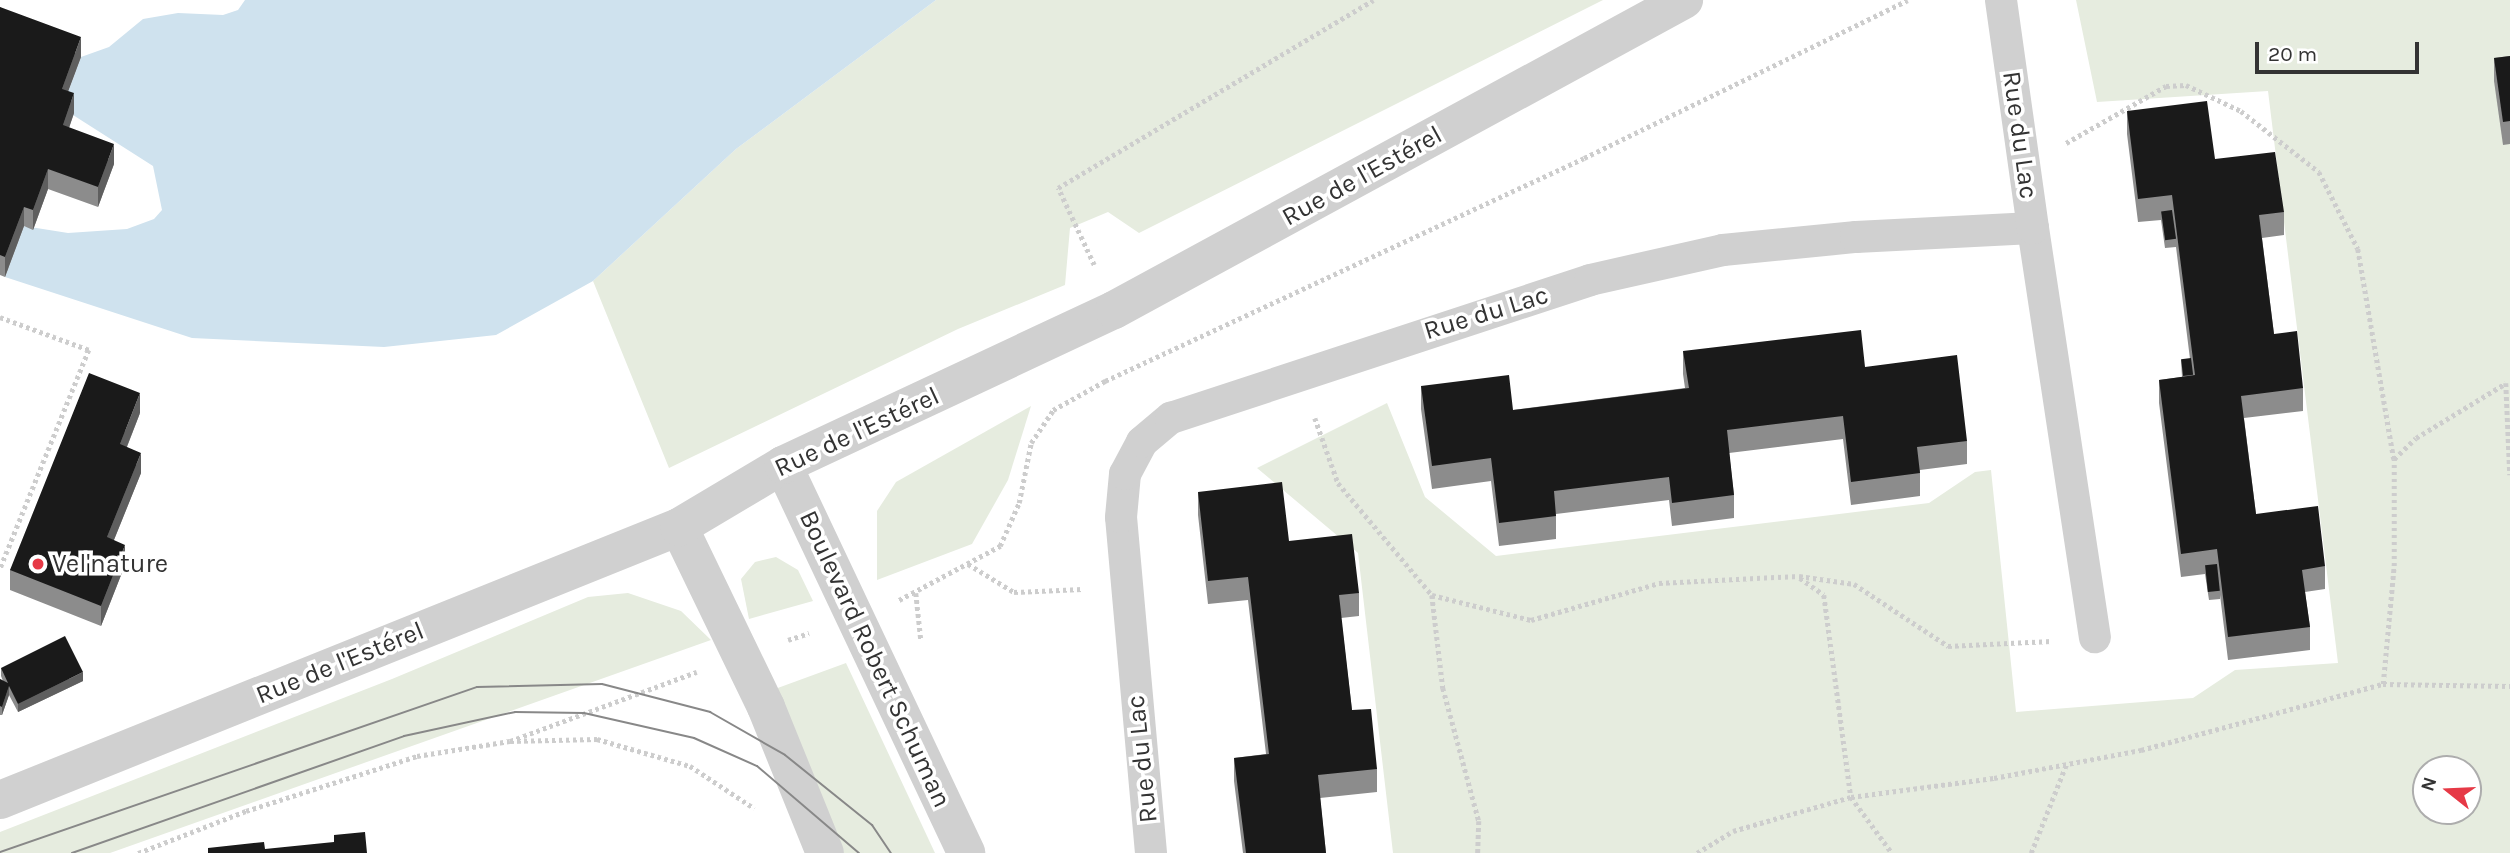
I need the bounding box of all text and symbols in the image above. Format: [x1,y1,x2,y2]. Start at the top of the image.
scale bar [2258,28,2422,72]
text: 20 m [2268,42,2317,66]
street label: Rue du Lac [1996,69,2044,201]
street label: Rue de l'Estérel [1276,119,1448,233]
street label: Rue du Lac [1420,279,1552,347]
street label: Rue de l'Estérel [770,380,944,484]
street label: Boulevard Robert Schuman [792,505,958,813]
place label: Vel'nature [52,548,168,580]
marker: Vel'nature [30,556,46,572]
street label: Rue de l'Estérel [251,615,429,711]
street label: Rue du Lac [1120,694,1164,824]
north arrow [2412,755,2482,825]
text: N [2416,774,2441,794]

